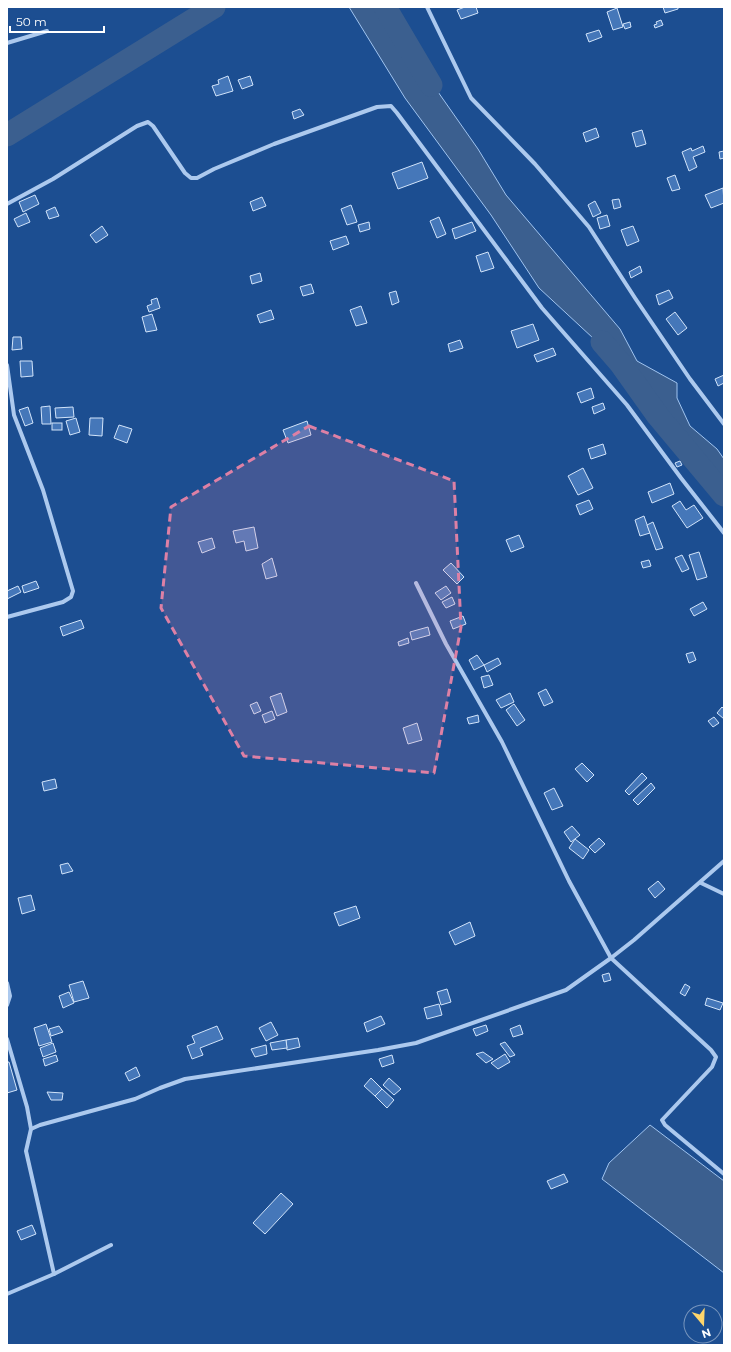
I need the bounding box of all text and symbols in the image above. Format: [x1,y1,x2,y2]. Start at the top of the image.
scale bar [10,8,104,34]
text: 50 m [16,14,47,29]
north arrow [683,1304,723,1344]
text: N [700,1325,713,1342]

